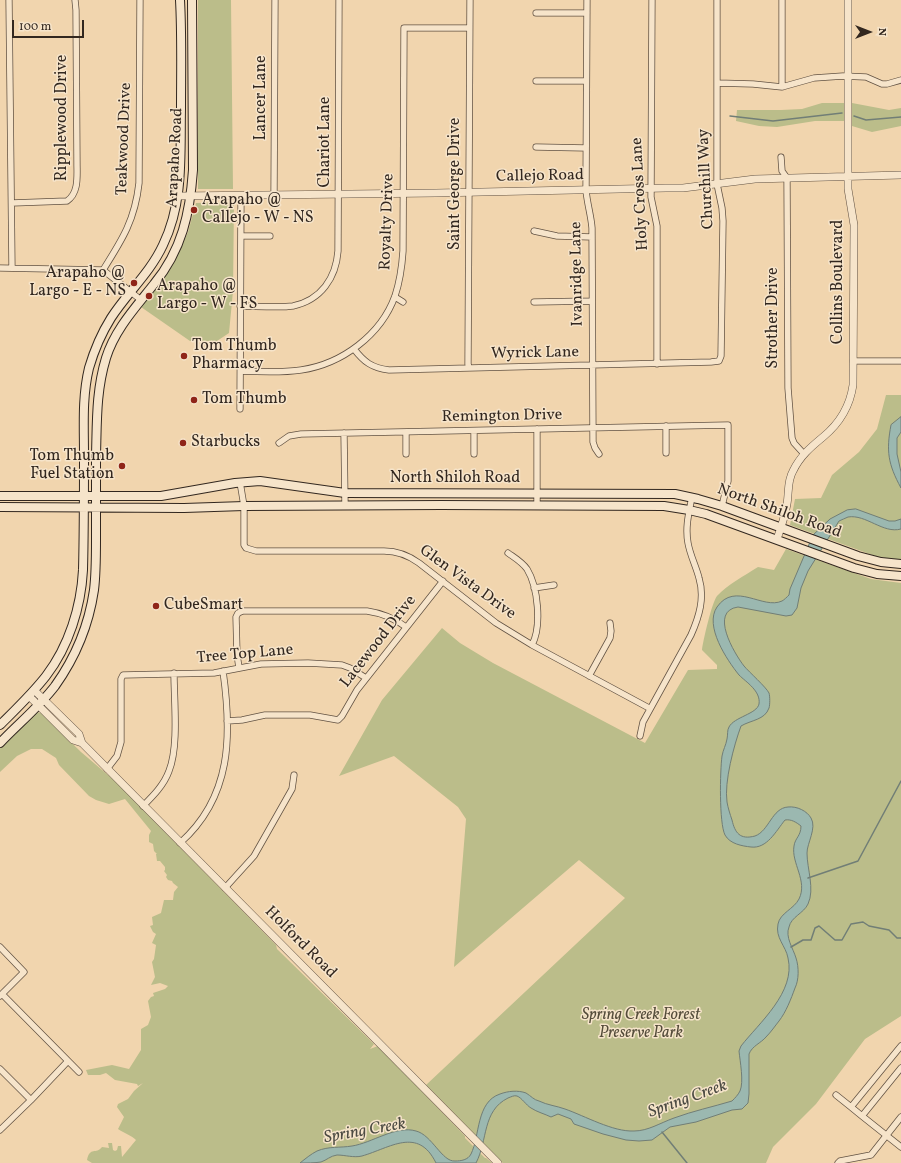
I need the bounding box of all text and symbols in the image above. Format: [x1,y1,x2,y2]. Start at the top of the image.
scale bar [14,12,86,38]
north arrow [849,12,889,52]
text: 100 m [19,19,51,35]
text: N [874,28,889,36]
street label: Ripplewood Drive [53,55,73,181]
street label: Lancer Lane [252,55,272,141]
street label: Teakwood Drive [113,82,137,196]
street label: Chariot Lane [316,97,336,187]
street label: Arapaho Road [164,107,188,209]
street label: Saint George Drive [446,118,466,250]
street label: Churchill Way [695,128,719,230]
street label: Holy Cross Lane [628,137,654,251]
street label: Callejo Road [496,167,584,187]
street label: Royalty Drive [377,173,399,271]
place label: Arapaho @ Callejo - W - NS [202,191,314,229]
marker: Arapaho @ Callejo - W - NS [189,205,199,215]
street label: Collins Boulevard [829,220,849,344]
street label: Ivanridge Lane [567,221,589,327]
place label: Arapaho @ Largo - E - NS [29,264,126,302]
street label: Strother Drive [764,267,784,369]
place label: Arapaho @ Largo - W - FS [157,277,257,315]
marker: Arapaho @ Largo - E - NS [129,278,139,288]
marker: Arapaho @ Largo - W - FS [144,291,154,301]
place label: Tom Thumb Pharmacy [192,337,277,375]
street label: Wyrick Lane [491,344,579,364]
marker: Tom Thumb Pharmacy [179,351,189,361]
place label: Tom Thumb [202,390,287,410]
marker: Tom Thumb [189,395,199,405]
street label: Remington Drive [441,406,563,428]
place label: Starbucks [191,433,260,453]
marker: Starbucks [178,438,188,448]
place label: Tom Thumb Fuel Station [29,447,114,485]
marker: Tom Thumb Fuel Station [117,461,127,471]
street label: North Shiloh Road [390,469,520,489]
street label: North Shiloh Road [714,481,844,543]
street label: Glen Vista Drive [415,542,519,624]
street label: Lacewood Drive [337,592,421,692]
place label: CubeSmart [164,596,243,616]
marker: CubeSmart [151,601,161,611]
street label: Tree Top Lane [196,641,294,669]
street label: Holford Road [260,903,340,983]
park label: Spring Creek Forest Preserve Park [582,1006,700,1044]
water label: Spring Creek [646,1076,730,1124]
water label: Spring Creek [323,1115,407,1149]

